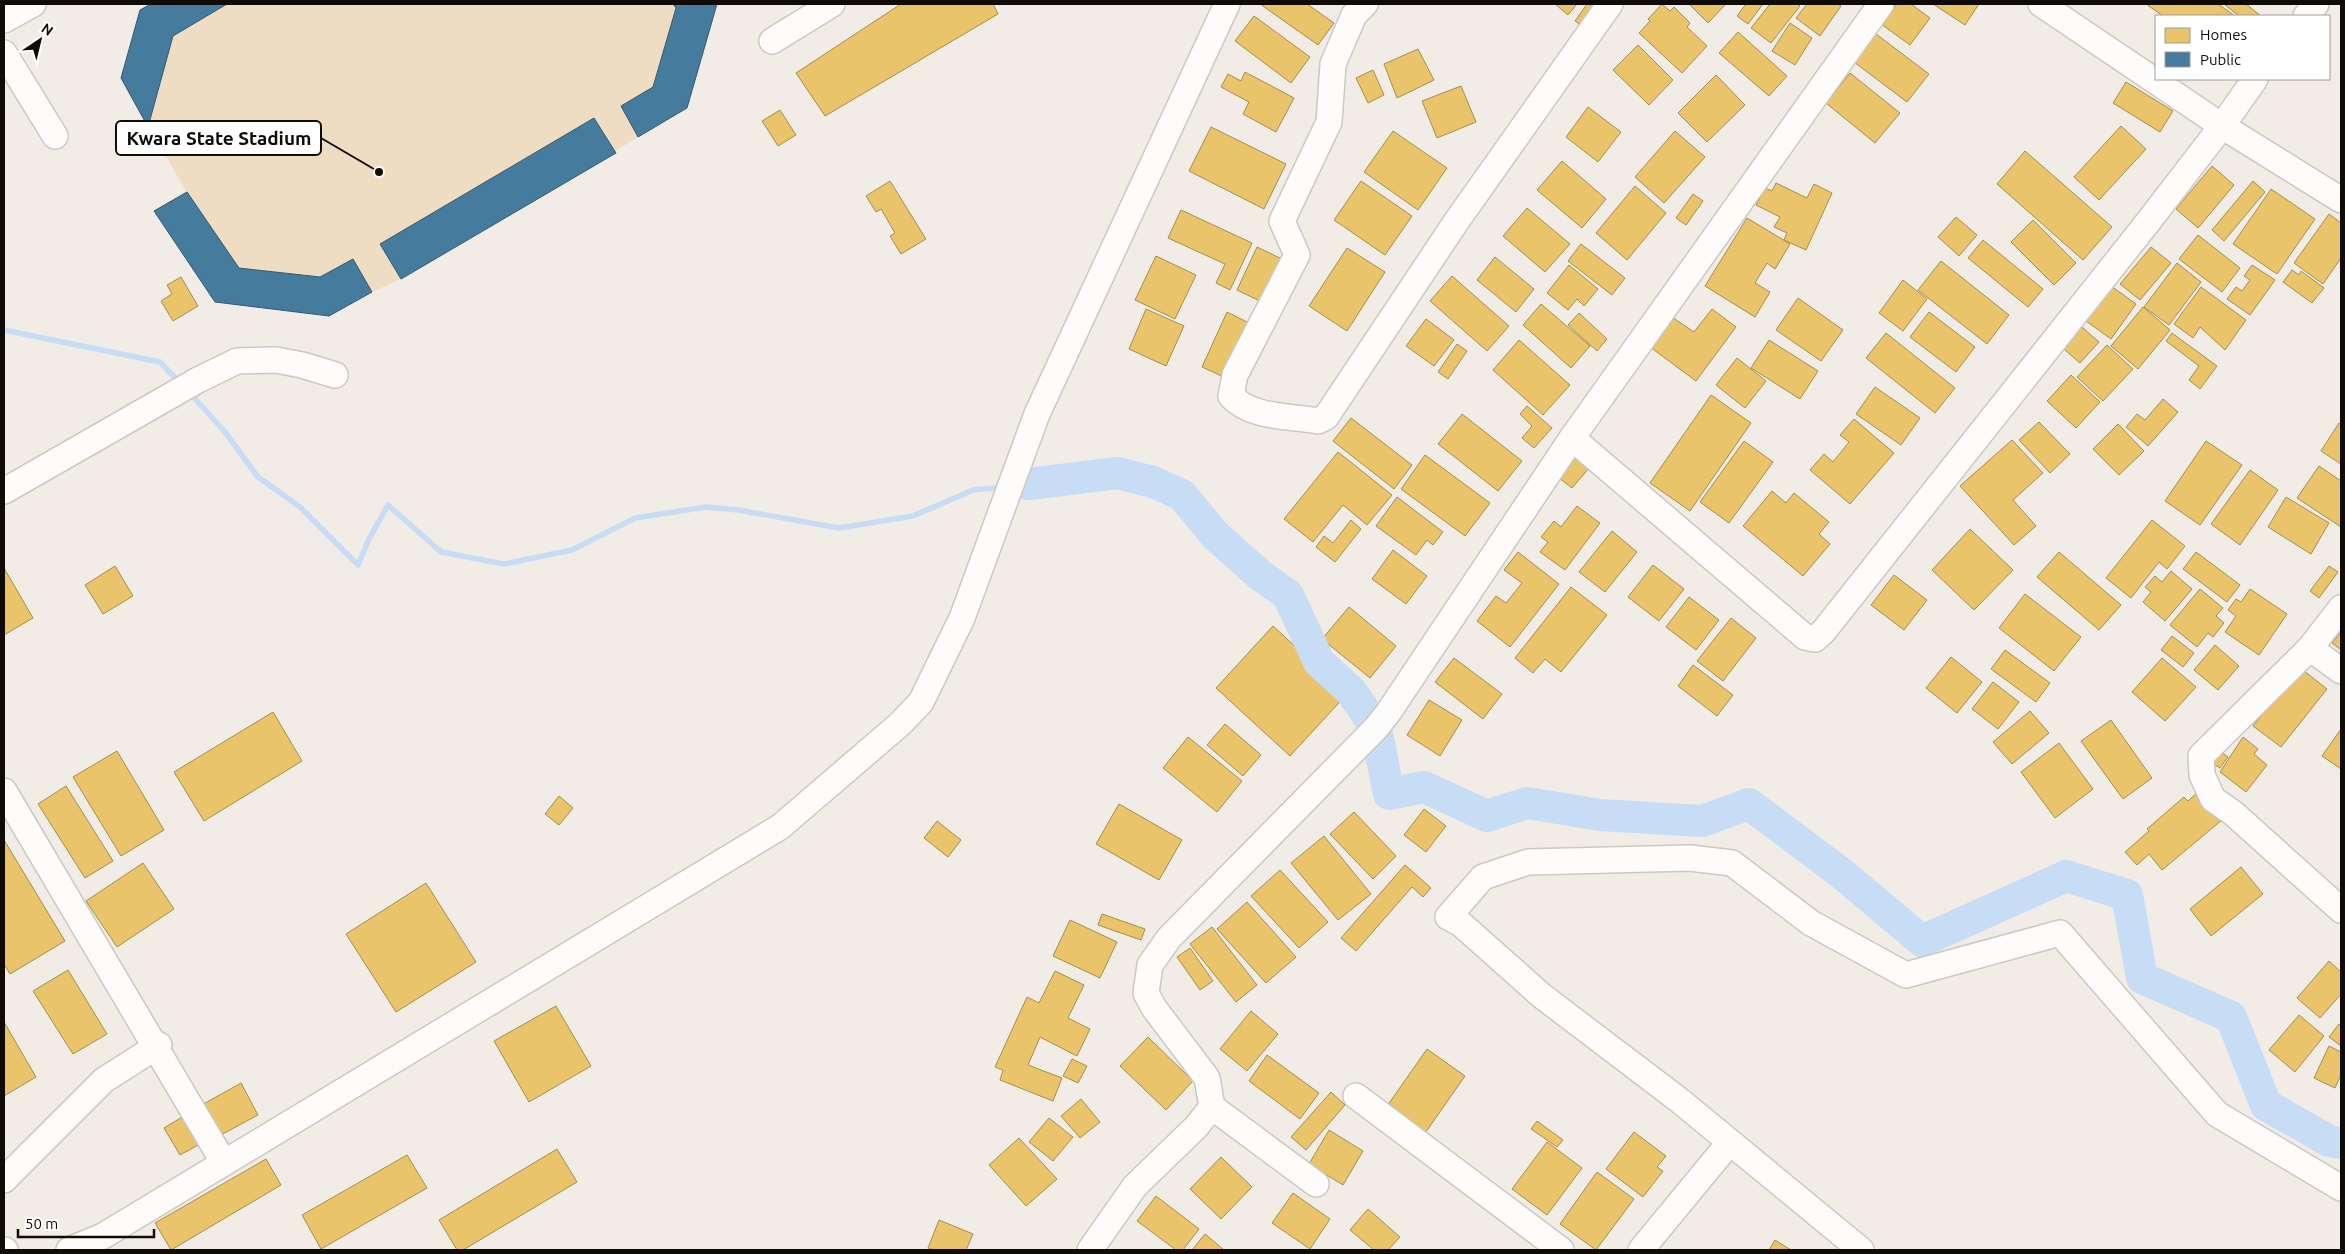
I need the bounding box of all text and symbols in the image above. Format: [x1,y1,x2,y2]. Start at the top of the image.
north arrow [15,15,65,65]
legend [2155,15,2330,80]
text: N [39,20,56,39]
text: Homes [2200,26,2247,43]
text: Public [2200,51,2241,68]
callout: Kwara State Stadium [116,121,321,155]
text: Kwara State Stadium [127,127,311,149]
scale bar [18,1206,154,1238]
text: 50 m [25,1215,58,1232]

